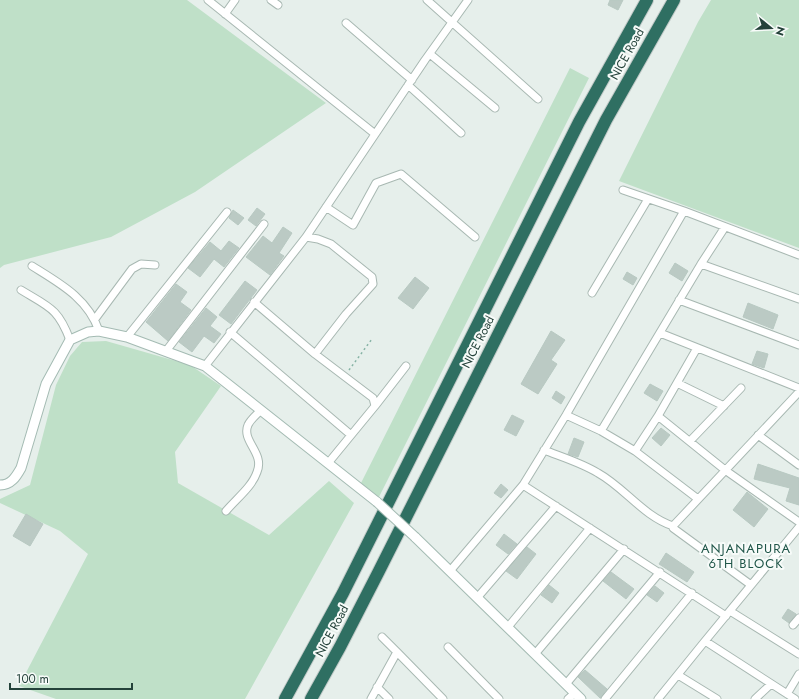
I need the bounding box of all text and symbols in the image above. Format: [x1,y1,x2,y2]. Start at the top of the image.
north arrow [751,8,791,48]
text: N [772,24,789,38]
street label: NICE Road [605,25,649,83]
street label: NICE Road [457,313,499,371]
district label: ANJANAPURA 6TH BLOCK [701,539,791,573]
street label: NICE Road [311,602,353,660]
scale bar [10,665,132,691]
text: 100 m [16,670,49,688]

